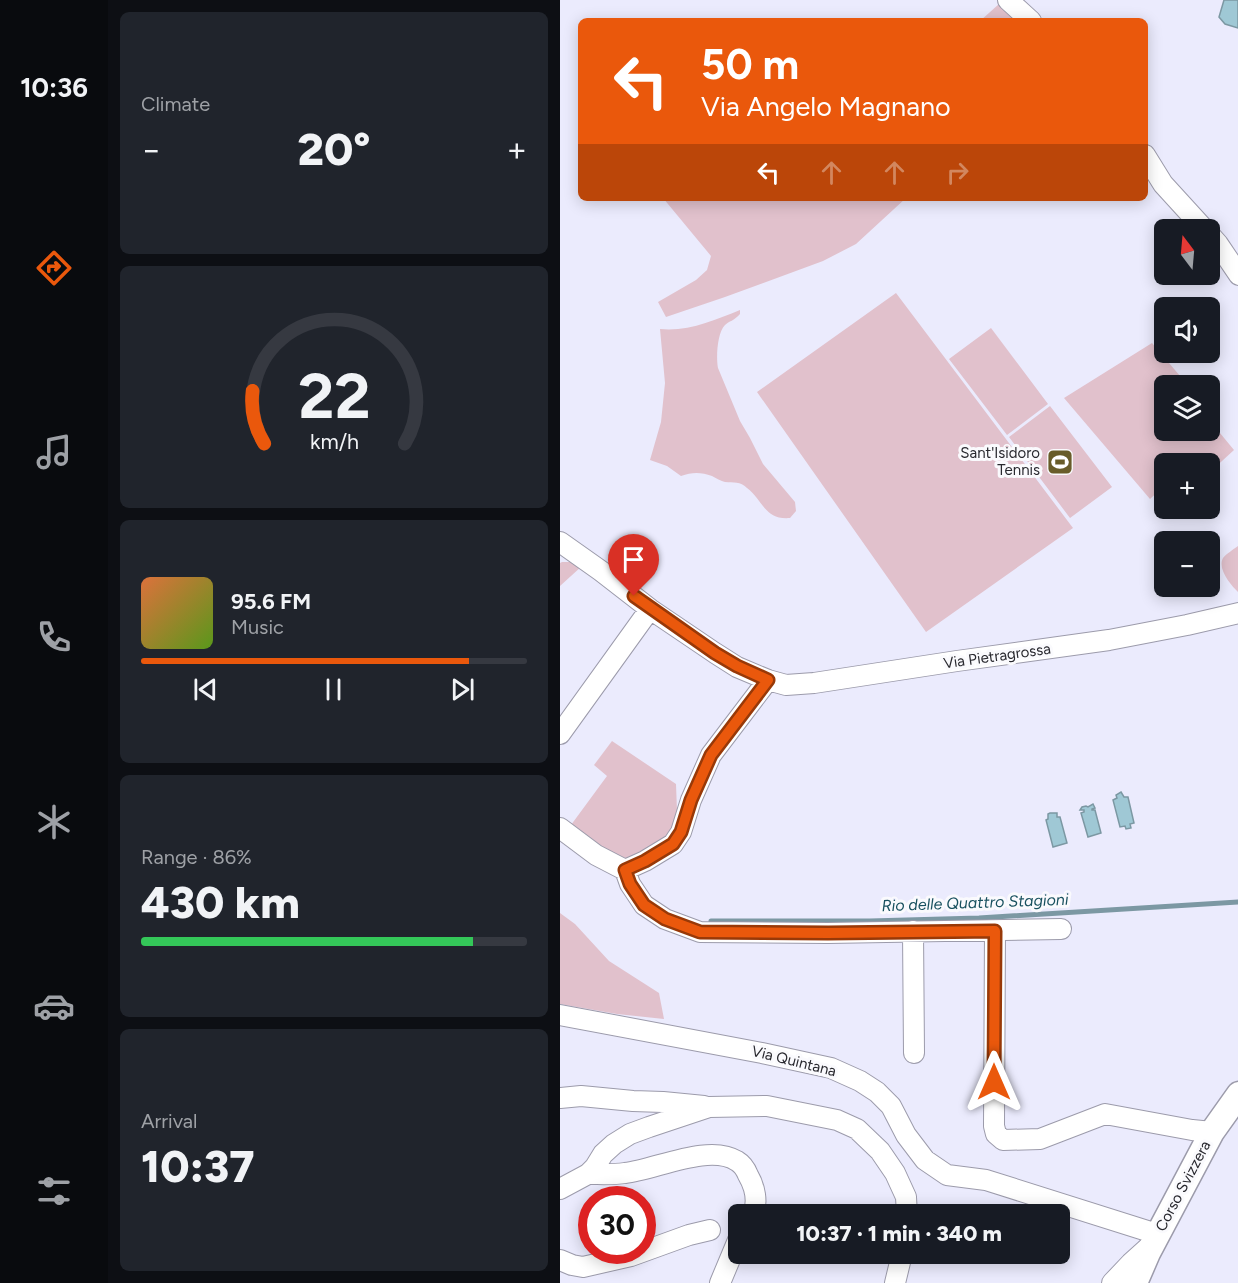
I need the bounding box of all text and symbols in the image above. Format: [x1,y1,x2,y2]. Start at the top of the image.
text: 50 m [701,39,799,90]
icon: left [602,42,680,120]
text: 10:36 [20,71,88,104]
text: Via Angelo Magnano [701,90,951,123]
text: Climate [141,92,210,116]
text: 20° [297,122,371,176]
text: − [141,130,162,169]
text: + [506,130,527,169]
icon: left [752,156,785,189]
icon: ahead [815,156,848,189]
icon: ahead [878,156,911,189]
icon: right [941,156,974,189]
north arrow [1154,219,1220,285]
map controls [1154,219,1220,597]
icon: directions [33,247,75,289]
button: sound [1154,297,1220,363]
text: 22 [298,359,370,434]
button: layers [1154,375,1220,441]
text: km/h [310,430,358,455]
icon: music [33,431,75,473]
place label: Sant'Isidoro Tennis [960,444,1040,479]
sports icon: Sant'Isidoro Tennis [1045,447,1075,477]
button: + [1154,453,1220,519]
button: − [1154,531,1220,597]
pin [608,534,659,596]
icon: arrive [617,543,650,576]
text: 95.6 FM [231,588,311,615]
text: Music [231,615,284,639]
icon: phone [33,616,75,658]
street label: Via Pietragrossa [942,640,1052,672]
icon: previous [189,673,222,706]
icon: pause [317,673,350,706]
icon: next [446,673,479,706]
icon: climate [33,801,75,843]
text: Range · 86% [141,845,252,869]
text: 430 km [141,875,300,929]
water label: Rio delle Quattro Stagioni [881,890,1069,915]
icon: car [33,985,75,1027]
street label: Via Quintana [750,1042,838,1080]
position arrow [962,1050,1026,1114]
text: Arrival [141,1109,197,1133]
street label: Corso Svizzera [1152,1138,1214,1234]
text: 10:37 [141,1139,255,1193]
icon: filters [33,1170,75,1212]
speed limit sign: 30 [578,1186,656,1264]
text: 10:37 · 1 min · 340 m [796,1220,1002,1247]

